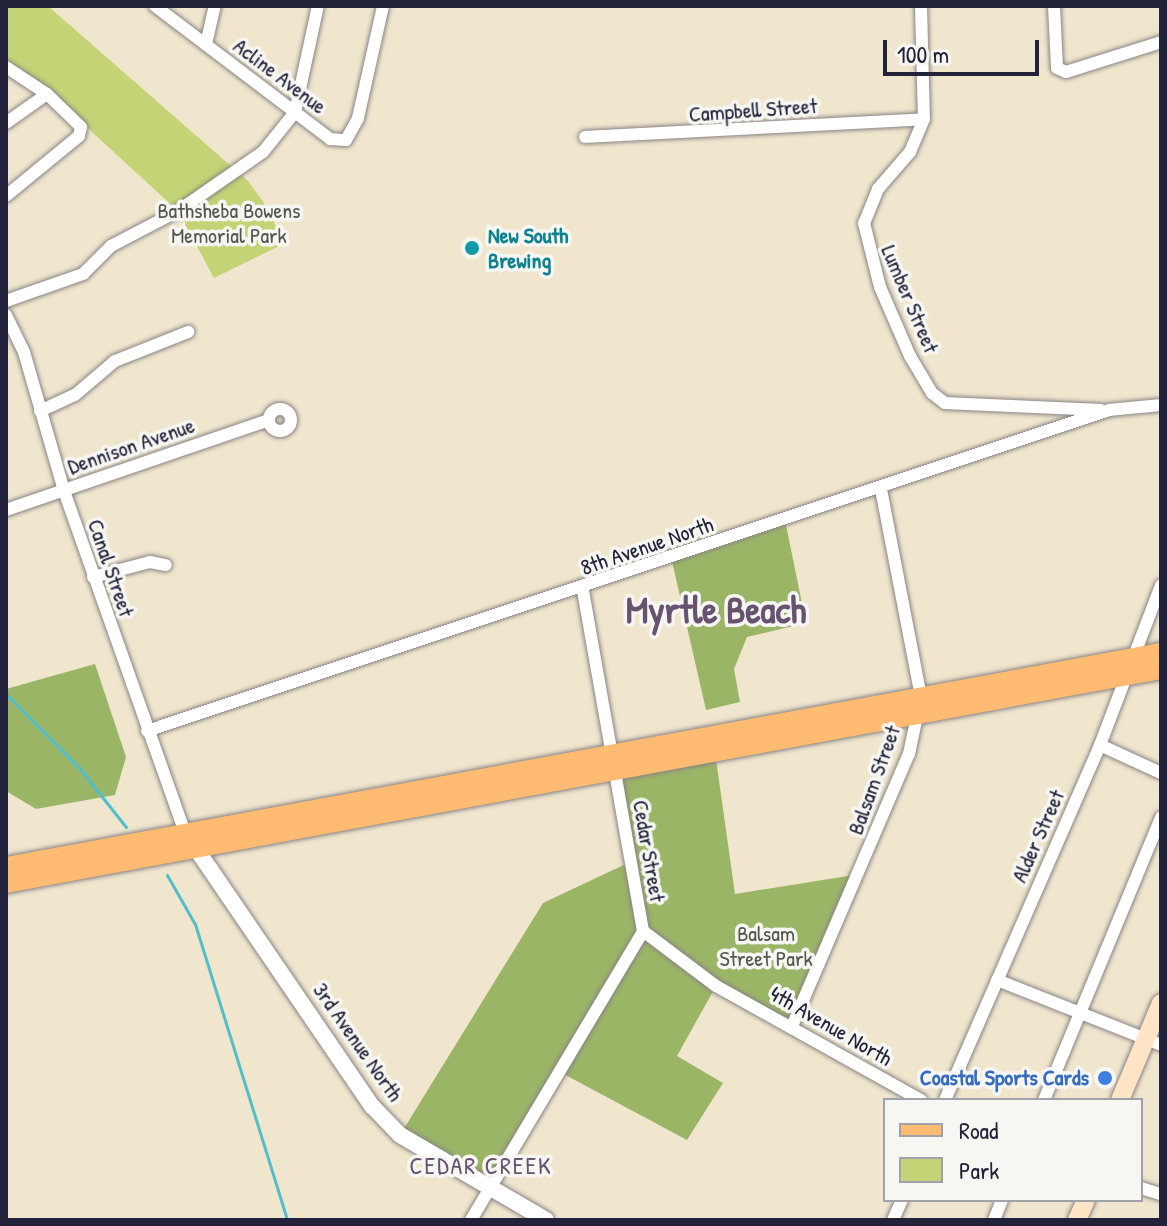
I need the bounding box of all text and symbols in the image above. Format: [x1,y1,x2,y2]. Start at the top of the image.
scale bar [887,24,1043,74]
street label: Acline Avenue [228,32,332,120]
text: 100 m [897,38,949,70]
street label: Campbell Street [688,92,818,128]
park label: Bathsheba Bowens Memorial Park [157,197,301,248]
place label: New South Brewing [488,222,568,274]
marker: New South Brewing [463,239,481,257]
street label: Lumber Street [875,241,945,357]
street label: Dennison Avenue [64,412,198,480]
street label: 8th Avenue North [577,511,717,581]
street label: Canal Street [82,516,140,620]
district label: Myrtle Beach [626,587,806,633]
street label: Balsam Street [842,722,906,838]
street label: Alder Street [1006,786,1070,886]
street label: Cedar Street [627,798,671,904]
park label: Balsam Street Park [719,920,813,972]
street label: 3rd Avenue North [307,978,409,1106]
street label: 4th Avenue North [765,980,897,1072]
place label: Coastal Sports Cards [920,1065,1089,1091]
marker: Coastal Sports Cards [1096,1069,1114,1087]
legend [883,1098,1143,1202]
text: Road [959,1114,998,1146]
district label: CEDAR CREEK [409,1152,553,1180]
text: Park [959,1154,999,1186]

